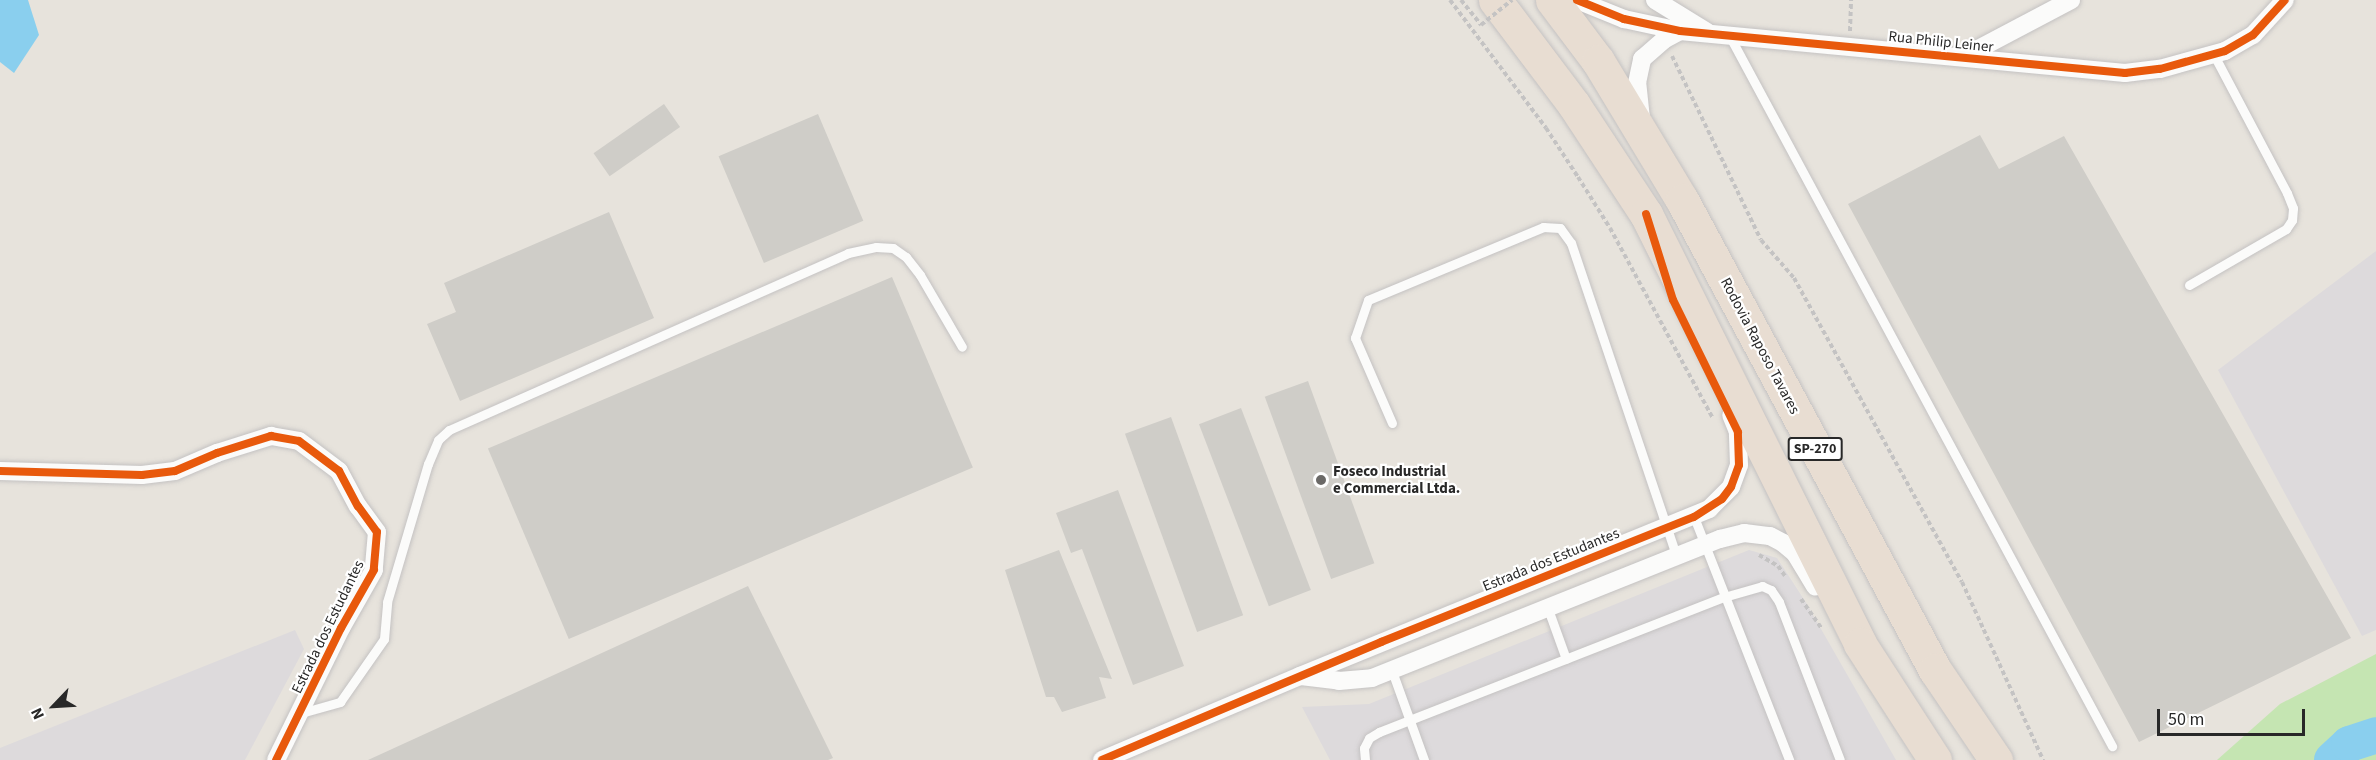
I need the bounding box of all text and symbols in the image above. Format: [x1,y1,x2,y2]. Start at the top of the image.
street label: Rua Philip Leiner [1888,28,1994,56]
street label: Rodovia Raposo Tavares [1716,275,1804,417]
road number: SP-270 [1786,438,1844,460]
place label: Foseco Industrial e Commercial Ltda. [1333,462,1460,497]
marker: Foseco Industrial e Commercial Ltda. [1314,473,1328,487]
street label: Estrada dos Estudantes [1480,524,1622,596]
street label: Estrada dos Estudantes [288,558,368,696]
north arrow [24,676,84,736]
scale bar [2160,697,2308,735]
text: N [25,704,50,723]
text: 50 m [2168,707,2204,732]

